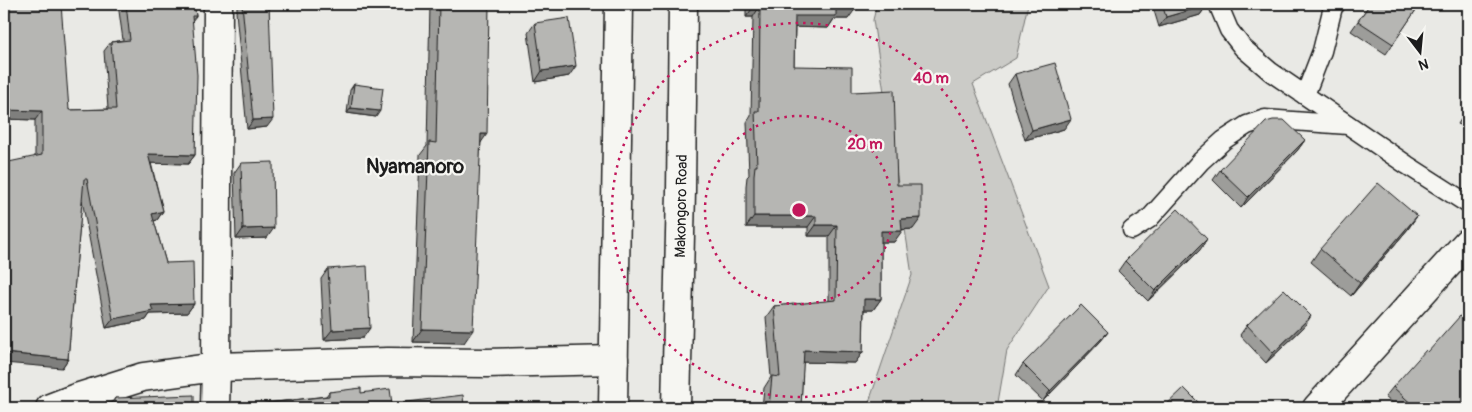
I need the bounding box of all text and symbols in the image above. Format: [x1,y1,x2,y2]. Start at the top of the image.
north arrow [1394,28,1444,78]
text: N [1417,55,1430,73]
text: 40 m [913,69,949,88]
text: 20 m [847,135,883,154]
district label: Nyamanoro [366,154,464,179]
street label: Makongoro Road [671,154,692,258]
centre of rings [790,201,808,219]

